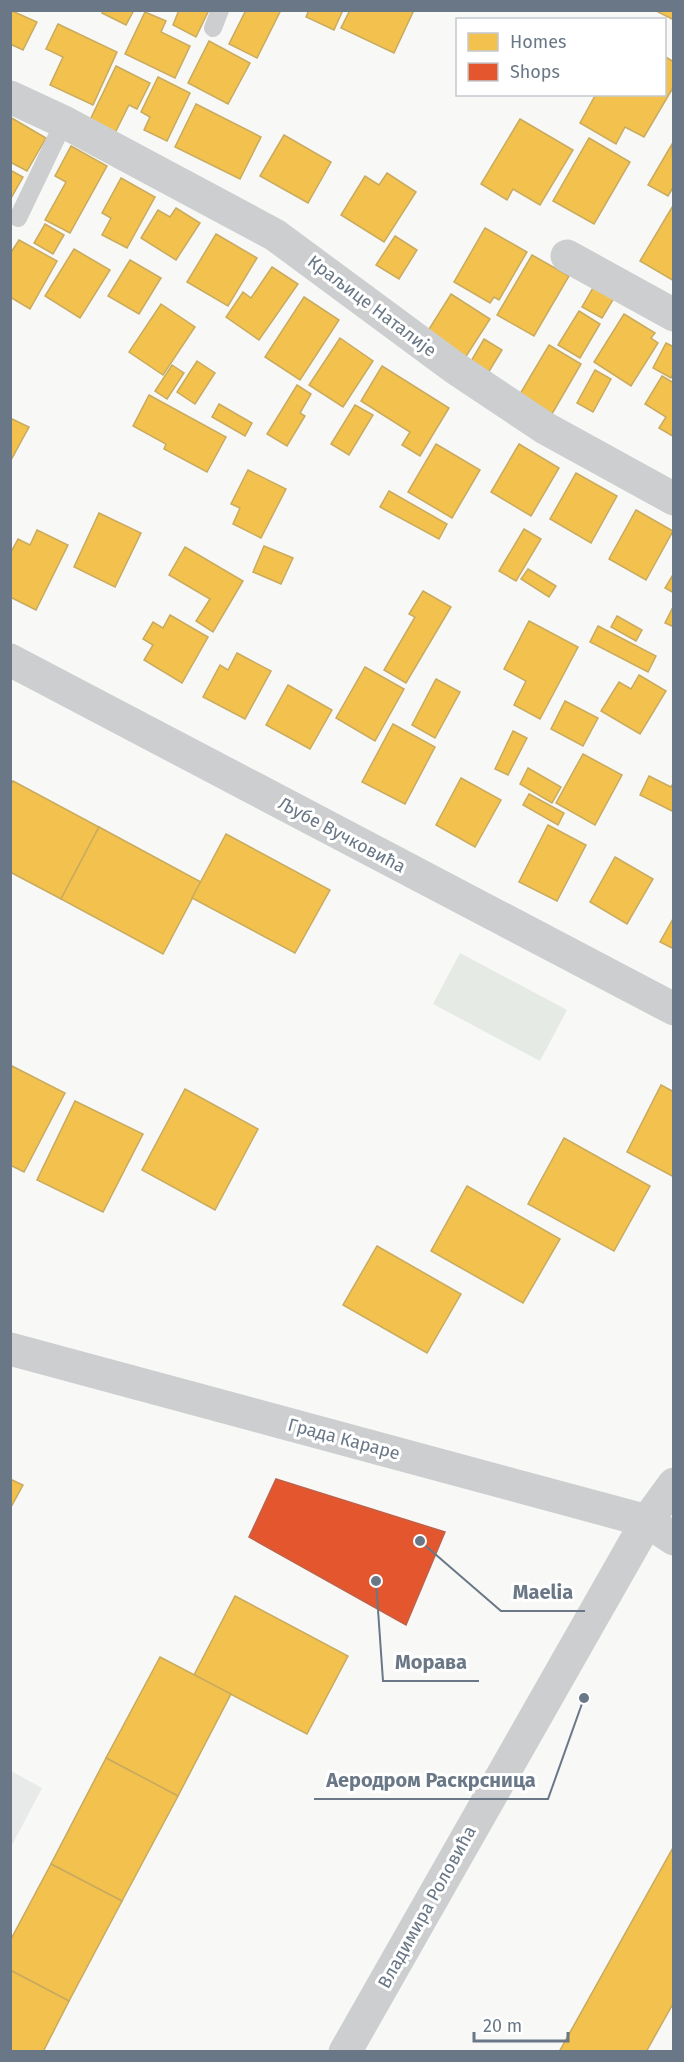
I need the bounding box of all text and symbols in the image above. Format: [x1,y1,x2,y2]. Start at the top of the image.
legend [456,18,666,96]
text: Homes [510,31,566,53]
text: Shops [510,61,560,83]
street label: Краљице Наталије [303,250,441,362]
street label: Љубе Вучковића [275,792,409,878]
street label: Града Караре [286,1413,402,1465]
callout: Maelia [501,1573,585,1611]
text: Maelia [513,1580,573,1604]
callout: Морава [383,1643,479,1681]
text: Морава [395,1650,467,1674]
callout: Аеродром Раскрсница [314,1761,548,1799]
text: Аеродром Раскрсница [325,1768,536,1792]
street label: Владимира Роловића [373,1822,481,1992]
scale bar [474,2005,568,2043]
text: 20 m [483,2015,522,2037]

